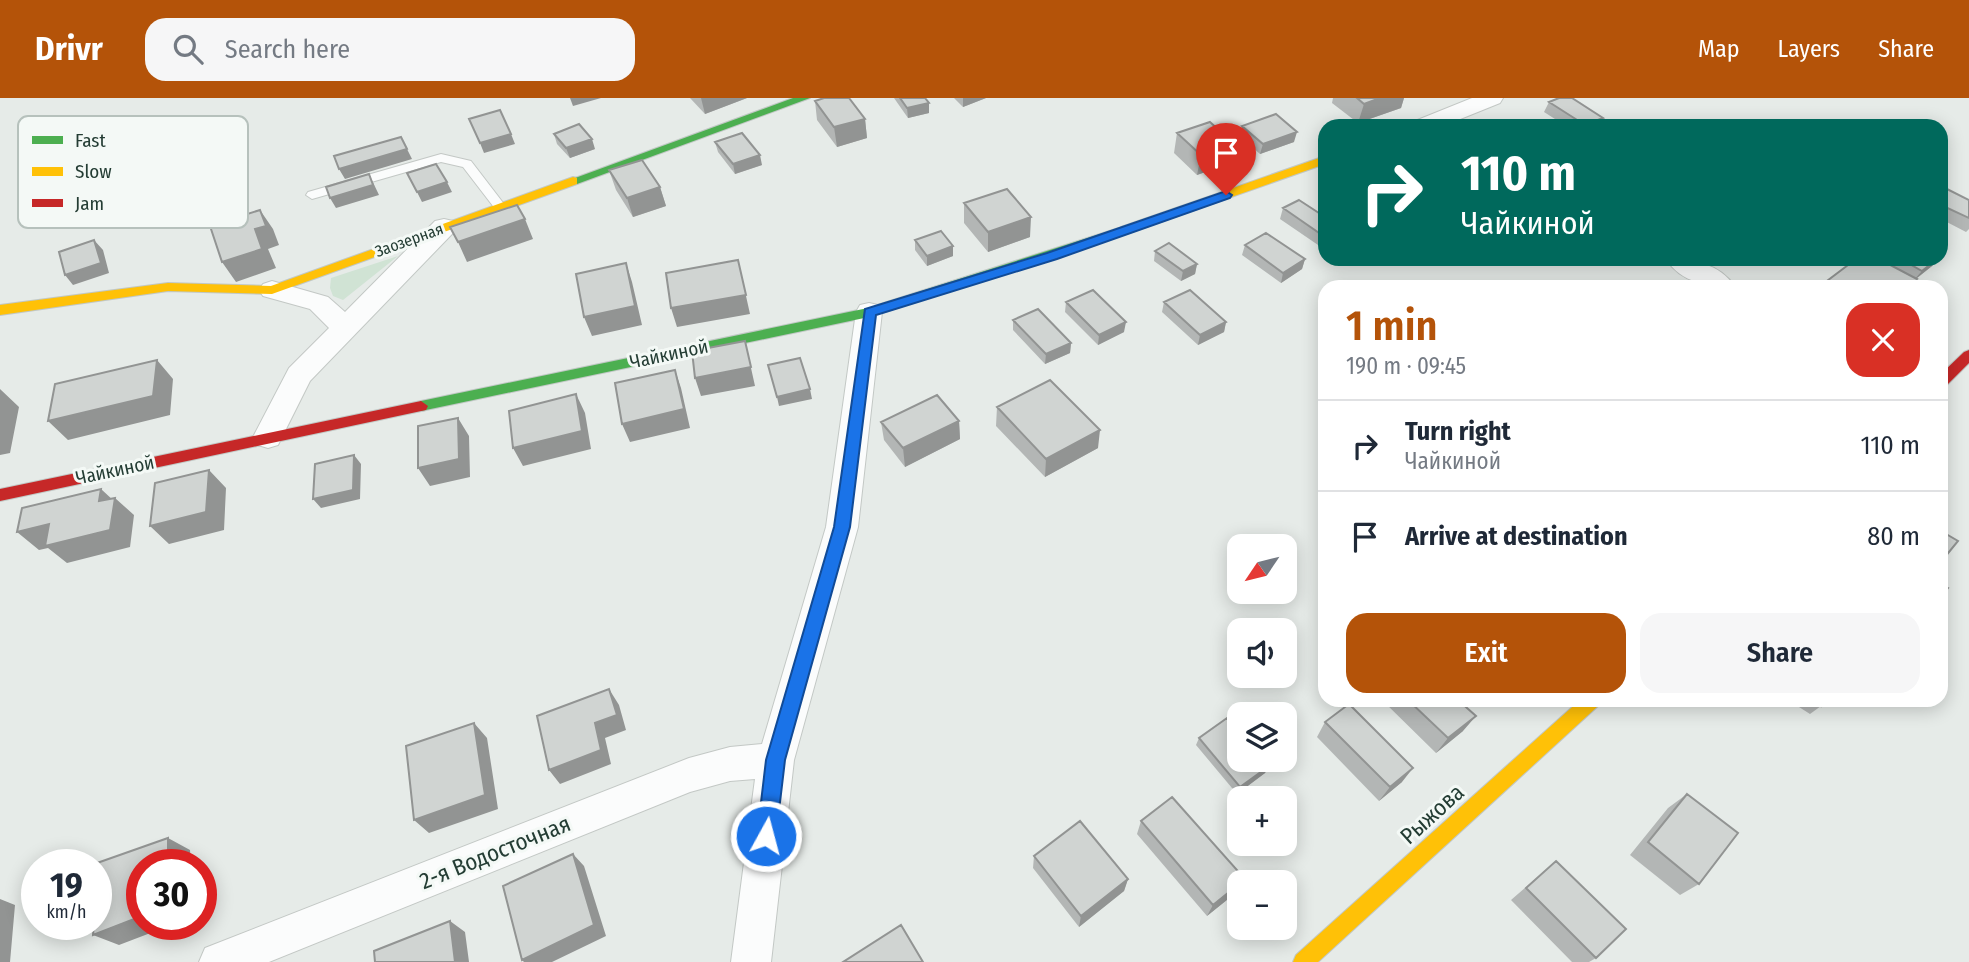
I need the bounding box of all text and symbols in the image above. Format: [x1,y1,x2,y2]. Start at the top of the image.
search box [145,18,635,81]
text: Drivr [35,29,103,69]
icon: search [169,30,207,68]
text: Search here [225,34,350,65]
text: Map [1698,35,1740,63]
text: Layers [1778,35,1840,63]
text: Share [1878,35,1934,63]
legend [18,116,248,228]
pin [1196,123,1256,195]
text: Fast [75,129,106,152]
icon: arrive [1207,134,1245,172]
text: 110 m [1461,144,1576,203]
icon: right [1346,147,1437,238]
text: Slow [75,160,112,183]
text: Jam [75,192,104,215]
text: Чайкиной [1461,204,1595,242]
street label: Заозерная [372,219,446,261]
text: 1 min [1346,301,1437,351]
button: close [1846,303,1920,377]
street label: Чайкиной [628,334,710,374]
text: 190 m · 09:45 [1346,352,1466,380]
text: Turn right [1405,416,1511,447]
icon: right [1346,427,1384,465]
text: 110 m [1860,430,1920,461]
text: Чайкиной [1405,447,1501,475]
street label: Чайкиной [74,450,156,490]
icon: arrive [1346,518,1384,556]
text: Arrive at destination [1405,521,1628,552]
text: 80 m [1867,521,1920,552]
north arrow [1227,534,1297,604]
map controls [1227,534,1297,940]
button: Exit [1346,613,1626,693]
button: Share [1640,613,1920,693]
button: sound [1227,618,1297,688]
button: layers [1227,702,1297,772]
street label: Рыжова [1394,778,1470,850]
button: + [1227,786,1297,856]
position arrow [729,799,803,873]
street label: 2-я Водосточная [415,809,575,895]
speed limit sign: 30 [126,849,217,940]
text: 19 [50,864,83,906]
button: − [1227,870,1297,940]
text: km/h [46,901,87,923]

